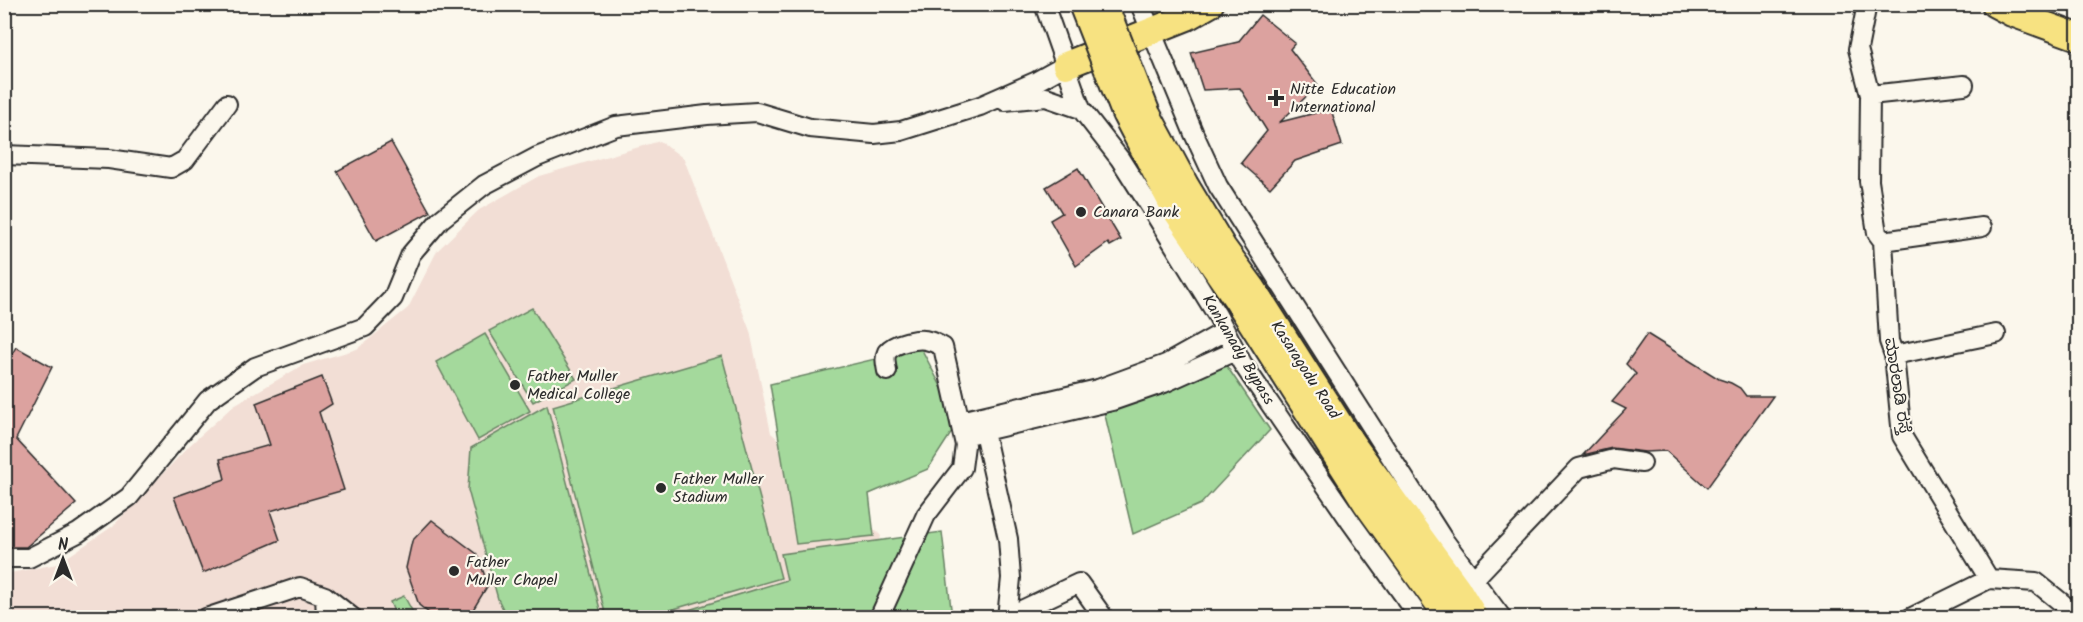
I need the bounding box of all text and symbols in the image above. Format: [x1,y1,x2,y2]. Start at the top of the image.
place label: Nitte Education International [1290,77,1396,120]
marker: Nitte Education International [1267,89,1285,107]
place label: Canara Bank [1093,200,1180,225]
marker: Canara Bank [1074,205,1088,219]
street label: Kankanady Bypass [1195,290,1281,410]
street label: Kasaragodu Road [1264,316,1347,425]
street label: ಮಾರಲಾಡಿ ರಸ್ತೆ [1877,336,1917,437]
place label: Father Muller Medical College [527,364,630,407]
marker: Father Muller Medical College [508,378,522,392]
place label: Father Muller Stadium [673,467,765,510]
marker: Father Muller Stadium [654,481,668,495]
north arrow [33,529,93,589]
text: N [58,533,68,558]
place label: Father Muller Chapel [466,550,558,593]
marker: Father Muller Chapel [447,564,461,578]

